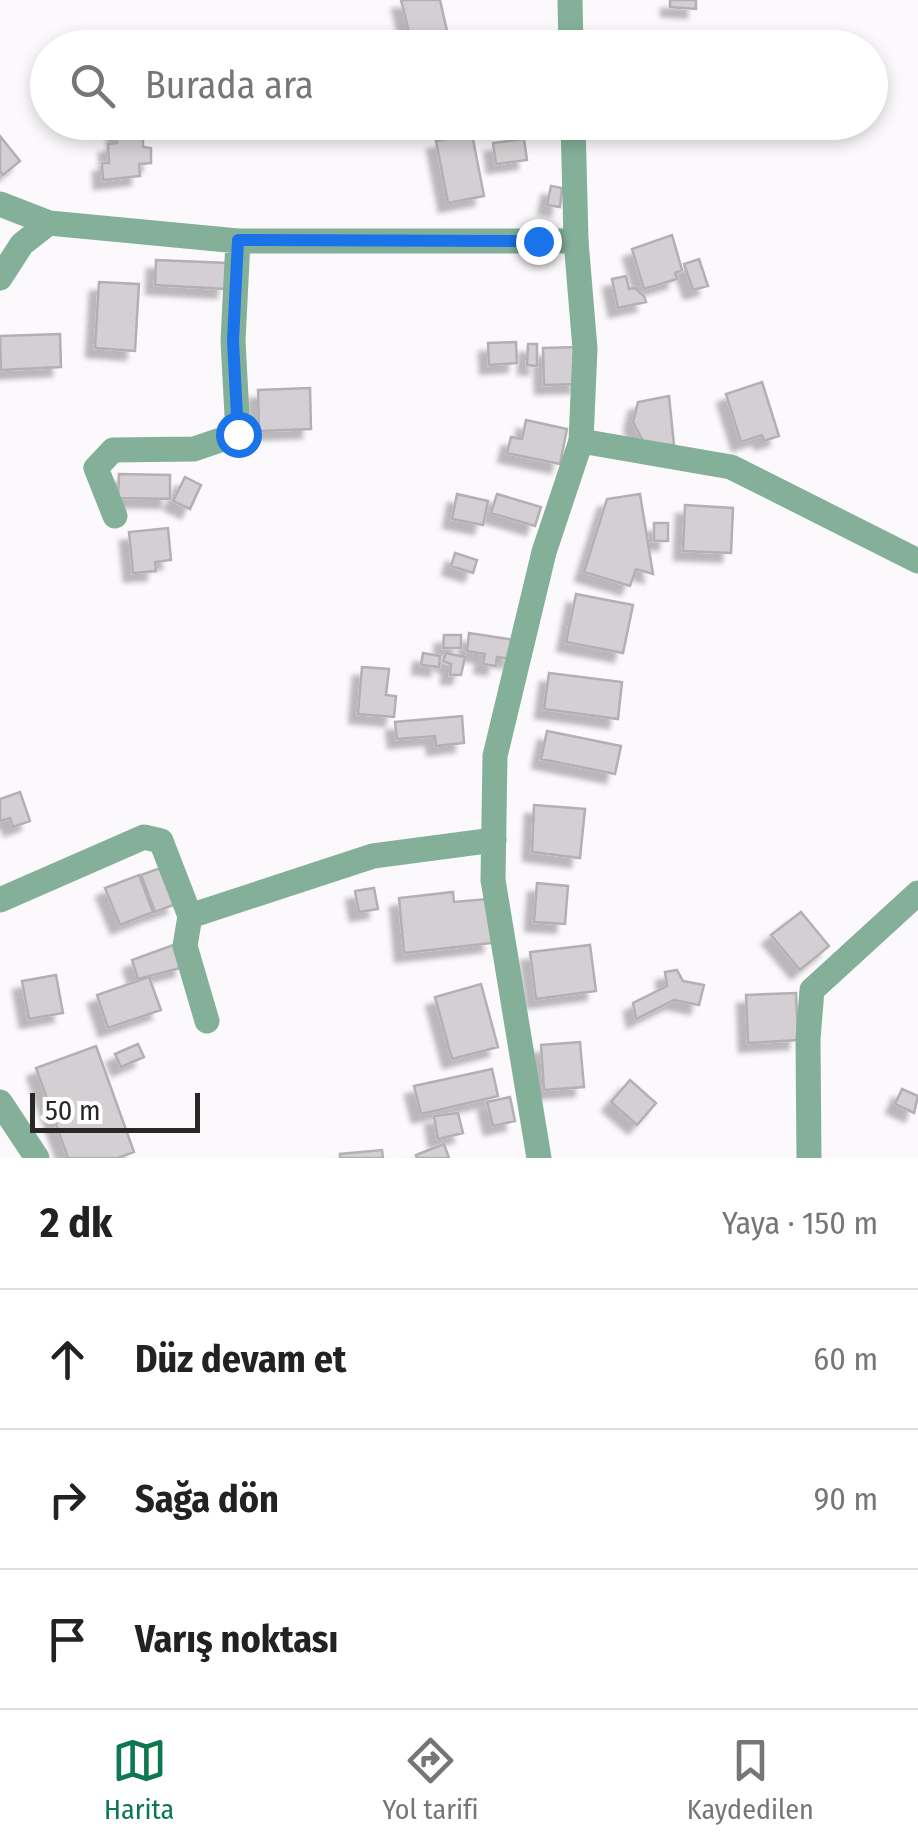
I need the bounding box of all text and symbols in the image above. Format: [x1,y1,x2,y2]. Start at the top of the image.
search box [30,30,888,140]
icon: search [65,58,120,113]
text: Burada ara [145,62,314,108]
route end [516,219,562,265]
route start [216,412,262,458]
scale bar [30,1088,200,1132]
text: 50 m [45,1094,101,1127]
text: 2 dk [40,1198,112,1248]
text: Yaya · 150 m [722,1204,878,1242]
icon: ahead [40,1332,95,1387]
text: Düz devam et [135,1336,346,1382]
text: 60 m [813,1340,878,1378]
icon: right [40,1472,95,1527]
text: Sağa dön [135,1476,279,1522]
text: 90 m [814,1480,878,1518]
icon: arrive [40,1612,95,1667]
text: Varış noktası [135,1616,338,1662]
tab: Harita [104,1733,174,1826]
tab: Yol tarifi [383,1733,479,1826]
tab: Kaydedilen [687,1733,814,1826]

